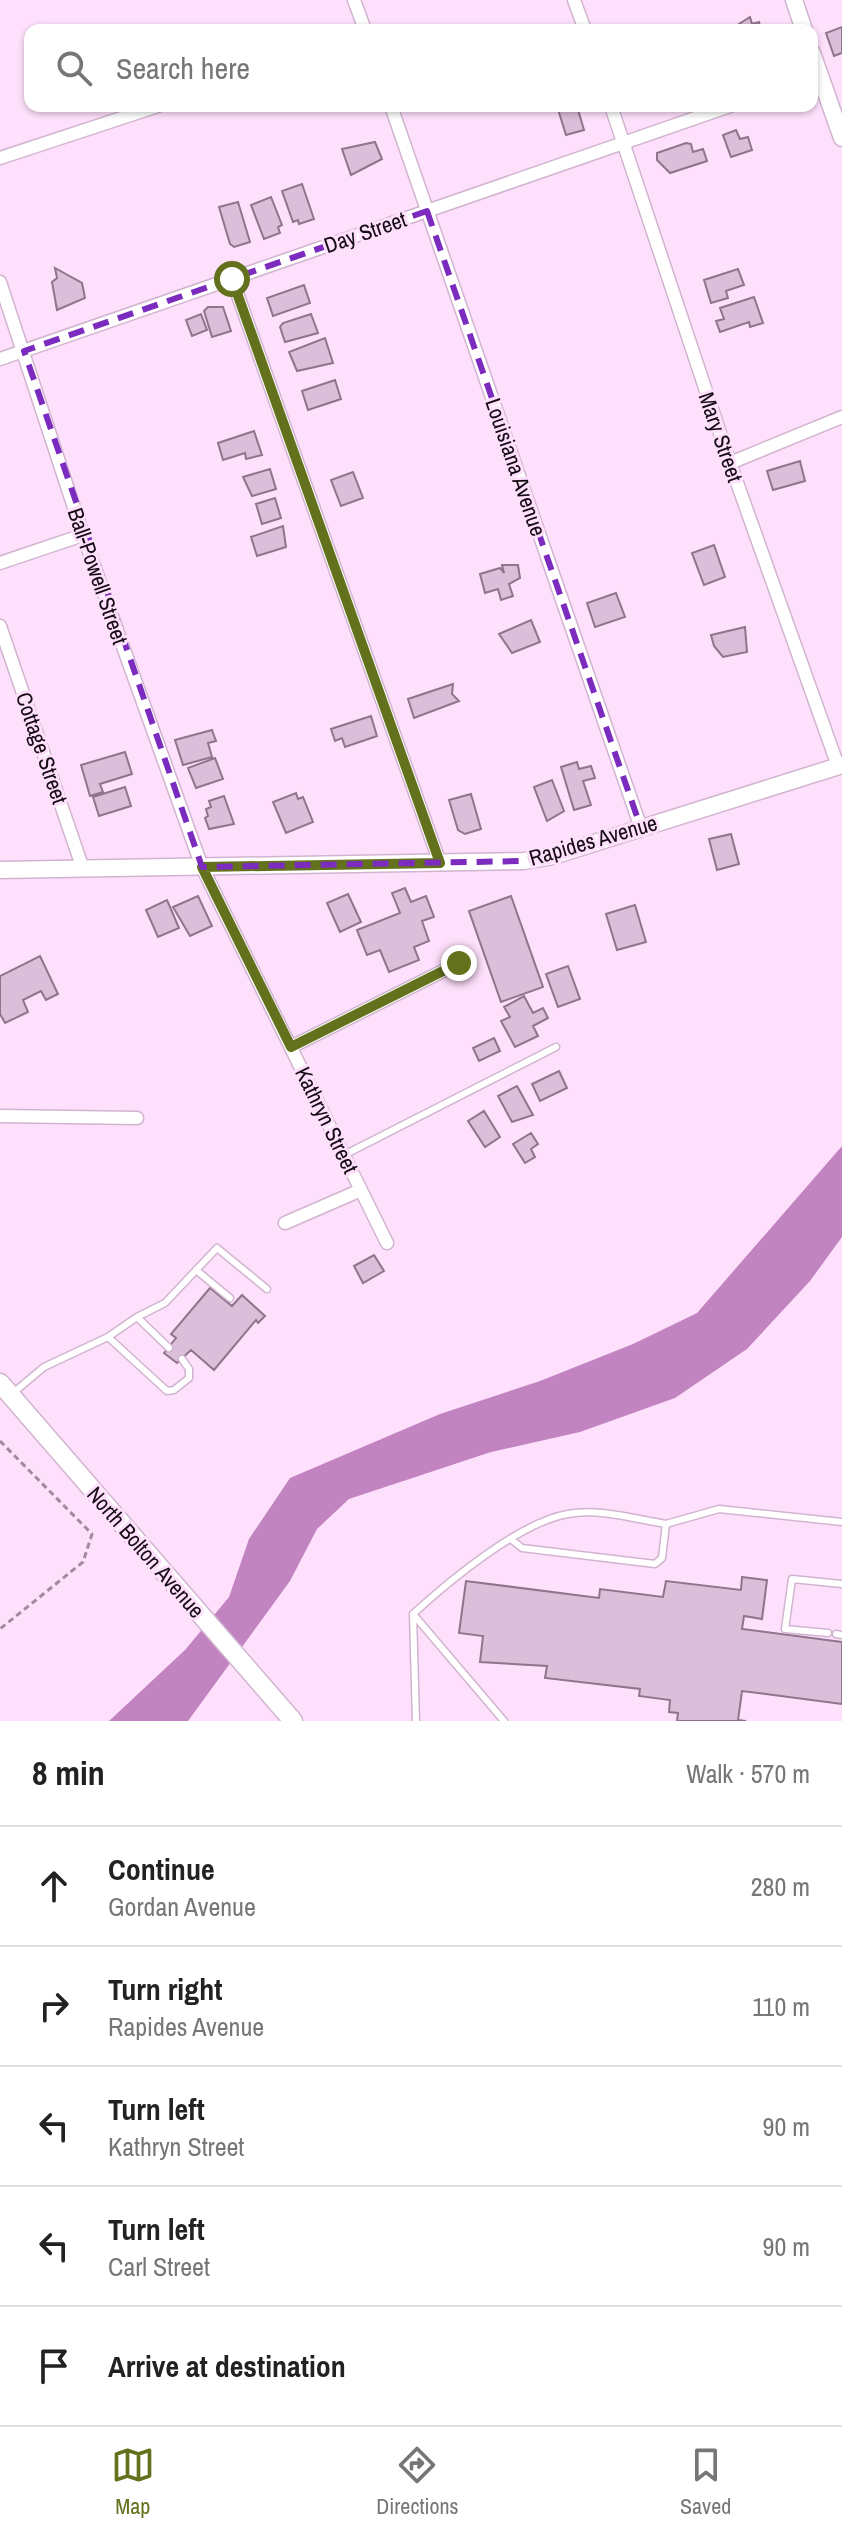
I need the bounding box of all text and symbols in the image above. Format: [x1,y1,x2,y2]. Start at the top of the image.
search box [24,24,818,112]
icon: search [52,46,96,90]
text: Search here [116,48,250,88]
street label: Day Street [320,204,410,260]
route start [214,261,250,297]
street label: Mary Street [692,388,750,486]
street label: Louisiana Avenue [478,394,554,540]
street label: Ball-Powell Street [61,504,135,648]
street label: Cottage Street [9,688,75,808]
street label: Rapides Avenue [525,807,661,873]
route end [441,945,477,981]
street label: Kathryn Street [288,1062,366,1178]
street label: North Bolton Avenue [80,1480,212,1624]
text: 8 min [32,1750,105,1796]
text: Walk · 570 m [686,1756,810,1791]
text: Continue [108,1849,215,1889]
icon: ahead [32,1864,76,1908]
text: 280 m [751,1869,810,1904]
text: Gordan Avenue [108,1889,256,1924]
text: Turn right [108,1969,222,2009]
icon: right [32,1984,76,2028]
text: 110 m [752,1989,810,2024]
text: Rapides Avenue [108,2009,264,2044]
text: Turn left [108,2089,205,2129]
icon: left [32,2104,76,2148]
text: 90 m [763,2109,810,2144]
text: Kathryn Street [108,2129,244,2164]
text: Turn left [108,2209,205,2249]
icon: left [32,2224,76,2268]
text: 90 m [763,2229,810,2264]
text: Carl Street [108,2249,210,2284]
icon: arrive [32,2344,76,2388]
text: Arrive at destination [108,2346,346,2386]
tab: Map [111,2443,155,2521]
tab: Directions [376,2443,459,2521]
tab: Saved [680,2443,731,2521]

